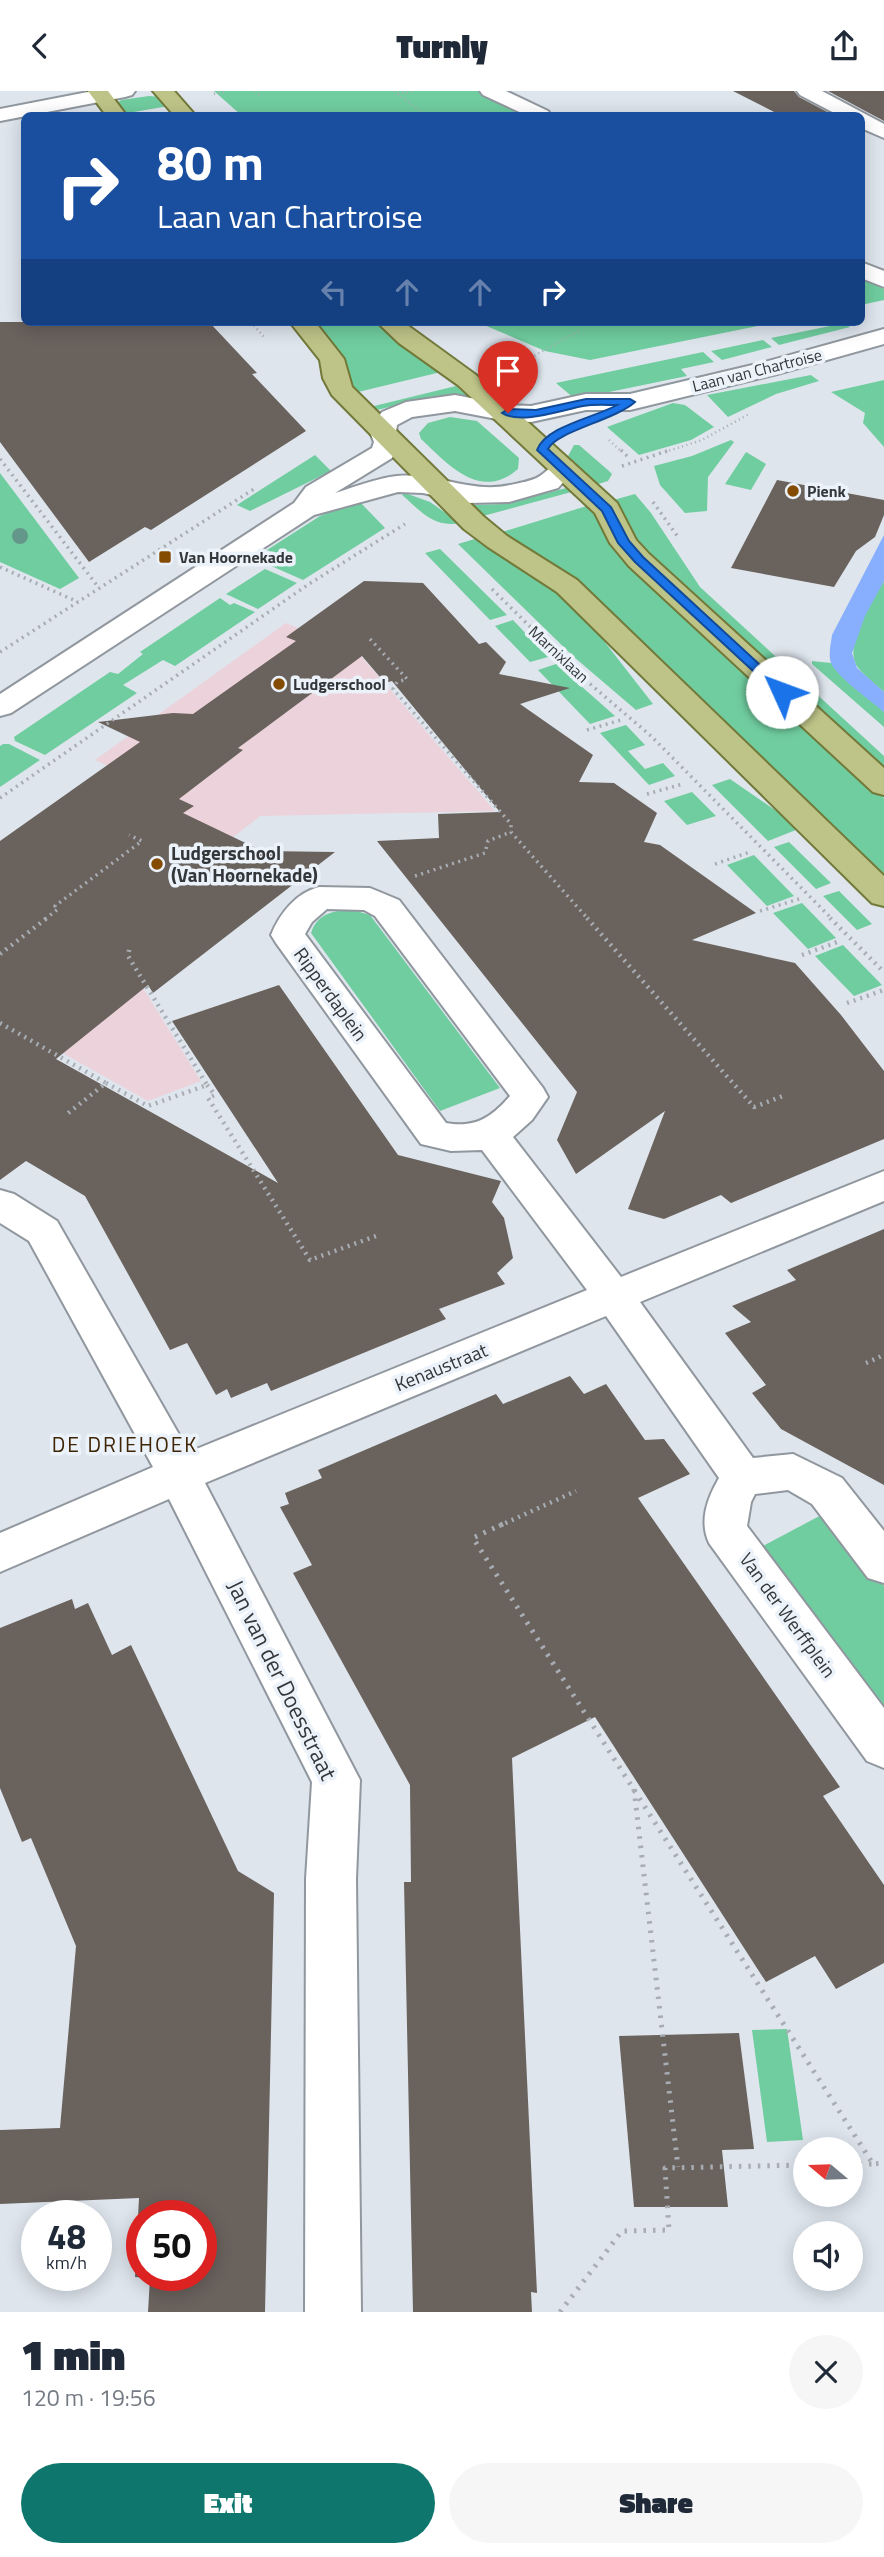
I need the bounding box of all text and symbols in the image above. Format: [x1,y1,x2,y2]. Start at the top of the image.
text: Turnly [396,22,488,70]
icon: back [21,27,59,65]
icon: share [825,27,863,65]
text: 80 m [157,124,264,199]
icon: right [42,140,133,231]
text: Laan van Chartroise [157,192,423,240]
icon: left [315,273,353,311]
icon: ahead [388,273,426,311]
icon: ahead [461,273,499,311]
icon: right [534,273,572,311]
pin [478,341,538,413]
street label: Laan van Chartroise [690,342,824,398]
icon: arrive [489,352,527,390]
place label: Pienk [807,479,847,503]
marker: Pienk [785,483,801,499]
place label: Van Hoornekade [179,545,293,569]
marker: Van Hoornekade [157,549,173,565]
street label: Marnixlaan [524,620,594,688]
position arrow [745,655,819,729]
place label: Ludgerschool [293,672,386,696]
marker: Ludgerschool [271,676,287,692]
place label: Ludgerschool (Van Hoornekade) [171,838,318,889]
marker: Ludgerschool (Van Hoornekade) [149,856,165,872]
street label: Ripperdaplein [287,941,375,1047]
street label: Kenaustraat [390,1335,492,1398]
district label: DE DRIEHOEK [52,1428,198,1460]
street label: Van der Werffplein [733,1546,844,1683]
street label: Jan van der Doesstraat [219,1574,346,1786]
north arrow [793,2137,863,2207]
map controls [793,2137,863,2291]
speed limit sign: 50 [126,2200,217,2291]
text: 48 [47,2209,86,2263]
button: sound [793,2221,863,2291]
text: km/h [46,2249,87,2276]
text: 1 min [21,2322,125,2386]
button: close [789,2335,863,2409]
text: 120 m · 19:56 [21,2380,156,2415]
button: Exit [21,2463,435,2543]
button: Share [449,2463,863,2543]

